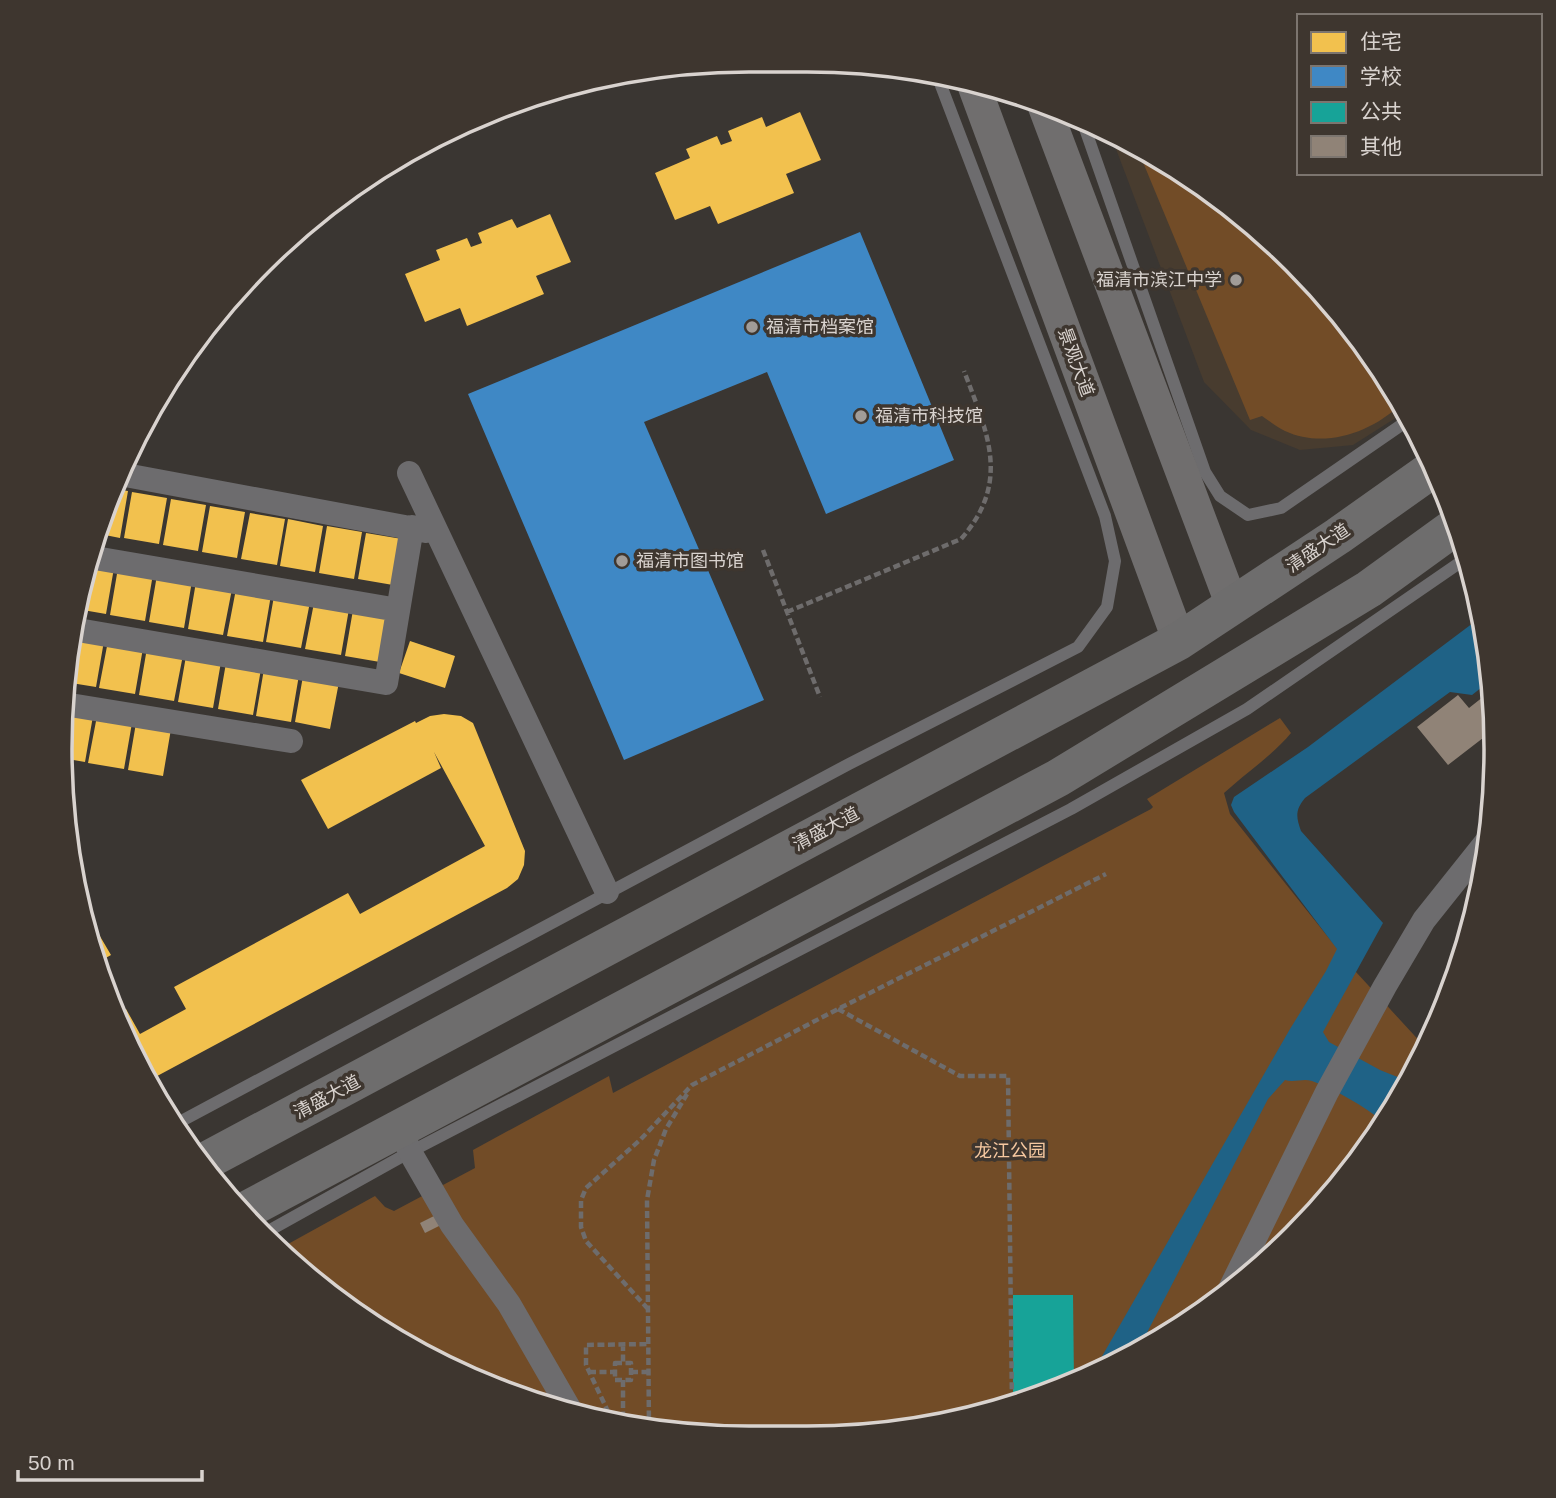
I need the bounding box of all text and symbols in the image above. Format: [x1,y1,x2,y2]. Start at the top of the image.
legend [1297,14,1542,175]
text: 住宅 [1360,30,1402,53]
text: 学校 [1360,65,1402,88]
text: 公共 [1360,100,1402,123]
text: 其他 [1360,135,1402,158]
place label: 福清市滨江中学 [1096,270,1222,290]
marker: 福清市滨江中学 [1228,272,1244,288]
place label: 福清市档案馆 [766,317,874,337]
marker: 福清市档案馆 [744,319,760,335]
street label: 景观大道 [1054,325,1098,399]
place label: 福清市科技馆 [875,406,983,426]
marker: 福清市科技馆 [853,408,869,424]
street label: 清盛大道 [1283,520,1353,576]
place label: 福清市图书馆 [636,551,744,571]
marker: 福清市图书馆 [614,553,630,569]
street label: 清盛大道 [790,803,862,855]
street label: 清盛大道 [291,1071,363,1123]
park label: 龙江公园 [974,1141,1046,1161]
scale bar [18,1438,201,1482]
text: 50 m [28,1451,75,1474]

